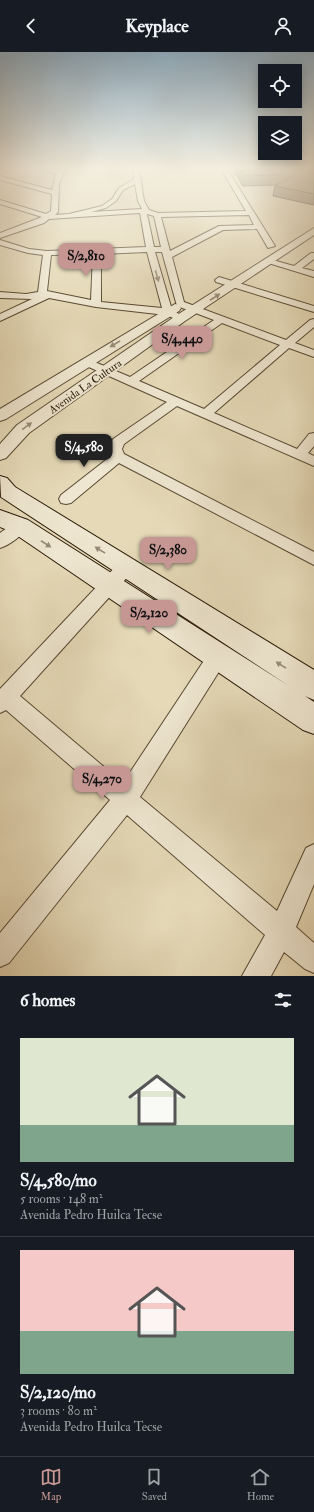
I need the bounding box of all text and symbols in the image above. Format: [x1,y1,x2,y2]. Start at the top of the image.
icon: back [20,15,42,37]
text: Keyplace [125,15,189,38]
icon: person [272,15,294,37]
map controls [258,64,302,160]
button: locate [258,64,302,108]
button: layers [258,116,302,160]
pin: S/2,810 [49,243,123,277]
text: S/2,810 [67,248,105,264]
one-way arrow [154,270,160,282]
one-way arrow [209,293,221,300]
pin: S/4,440 [145,326,219,360]
text: S/4,440 [161,331,203,347]
one-way arrow [110,340,120,348]
street label: Avenida La Cultura [46,356,125,417]
one-way arrow [22,422,33,431]
pin: S/4,580 [47,434,121,468]
text: S/4,580 [65,439,103,455]
pin: S/2,380 [131,537,205,571]
one-way arrow [40,540,52,547]
text: S/2,380 [149,542,187,558]
one-way arrow [94,547,106,554]
pin: S/2,120 [112,600,186,634]
text: S/2,120 [130,605,168,621]
one-way arrow [276,661,286,669]
pin: S/4,270 [65,766,139,800]
text: S/4,270 [82,771,122,787]
icon: filters [272,989,294,1011]
text: 6 homes [20,990,75,1011]
icon: home [121,1064,193,1136]
text: S/4,580/mo [20,1170,97,1191]
text: 5 rooms · 148 m² [20,1191,103,1207]
text: Avenida Pedro Huilca Tecse [20,1207,162,1223]
icon: home [121,1276,193,1348]
text: S/2,120/mo [20,1382,96,1403]
text: 3 rooms · 80 m² [20,1403,97,1419]
text: Avenida Pedro Huilca Tecse [20,1419,162,1435]
tab: Map [40,1466,62,1503]
tab: Saved [142,1466,167,1503]
tab: Home [247,1466,274,1503]

